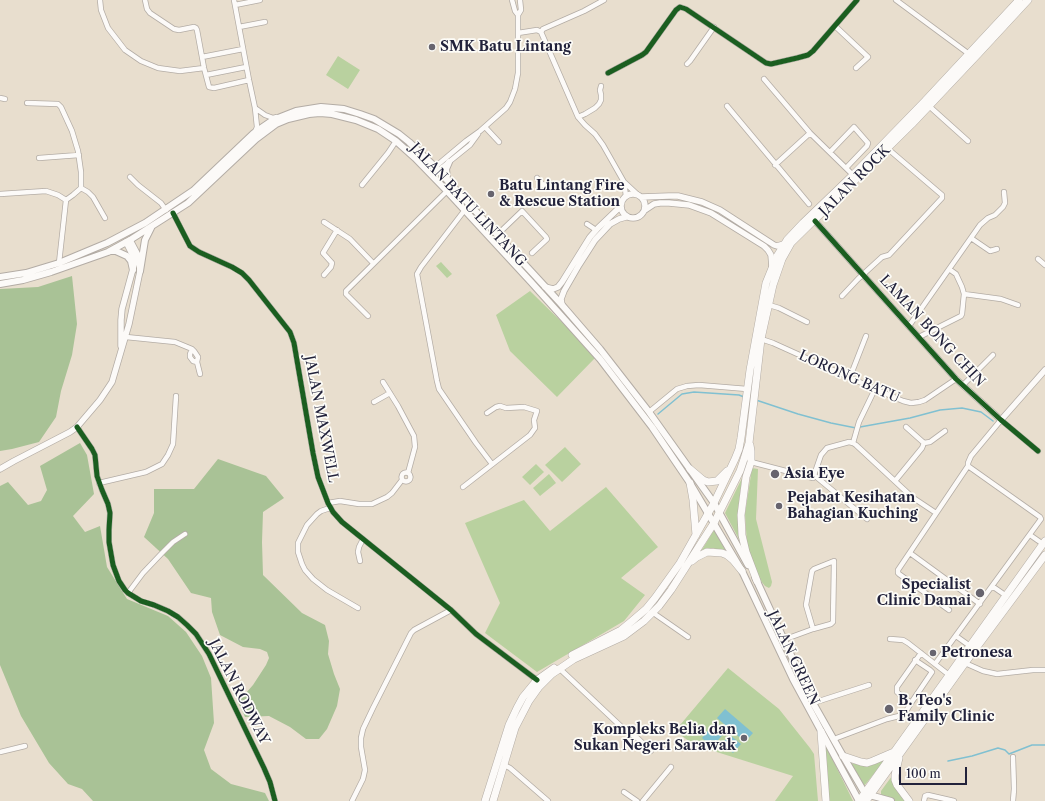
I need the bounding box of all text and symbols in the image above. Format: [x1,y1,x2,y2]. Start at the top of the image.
place label: SMK Batu Lintang [440,39,571,55]
marker: SMK Batu Lintang [427,42,437,52]
street label: JALAN BATU LINTANG [406,140,530,270]
street label: JALAN ROCK [816,142,894,220]
place label: Batu Lintang Fire & Rescue Station [499,178,625,210]
marker: Batu Lintang Fire & Rescue Station [486,189,496,199]
street label: LAMAN BONG CHIN [876,272,988,390]
street label: LORONG BATU [796,347,902,407]
street label: JALAN MAXWELL [300,354,342,484]
place label: Asia Eye [784,466,845,482]
marker: Asia Eye [769,468,781,480]
place label: Pejabat Kesihatan Bahagian Kuching [787,490,918,522]
marker: Pejabat Kesihatan Bahagian Kuching [774,501,784,511]
place label: Specialist Clinic Damai [877,577,971,610]
marker: Specialist Clinic Damai [974,587,986,599]
street label: JALAN GREEN [764,608,822,708]
street label: JALAN RODWAY [205,636,273,748]
place label: Petronesa [941,645,1012,661]
marker: Petronesa [928,648,938,658]
place label: B. Teo's Family Clinic [898,693,994,726]
marker: B. Teo's Family Clinic [883,703,895,715]
place label: Kompleks Belia dan Sukan Negeri Sarawak [574,722,736,754]
marker: Kompleks Belia dan Sukan Negeri Sarawak [739,733,749,743]
scale bar [901,759,969,785]
text: 100 m [906,766,941,781]

